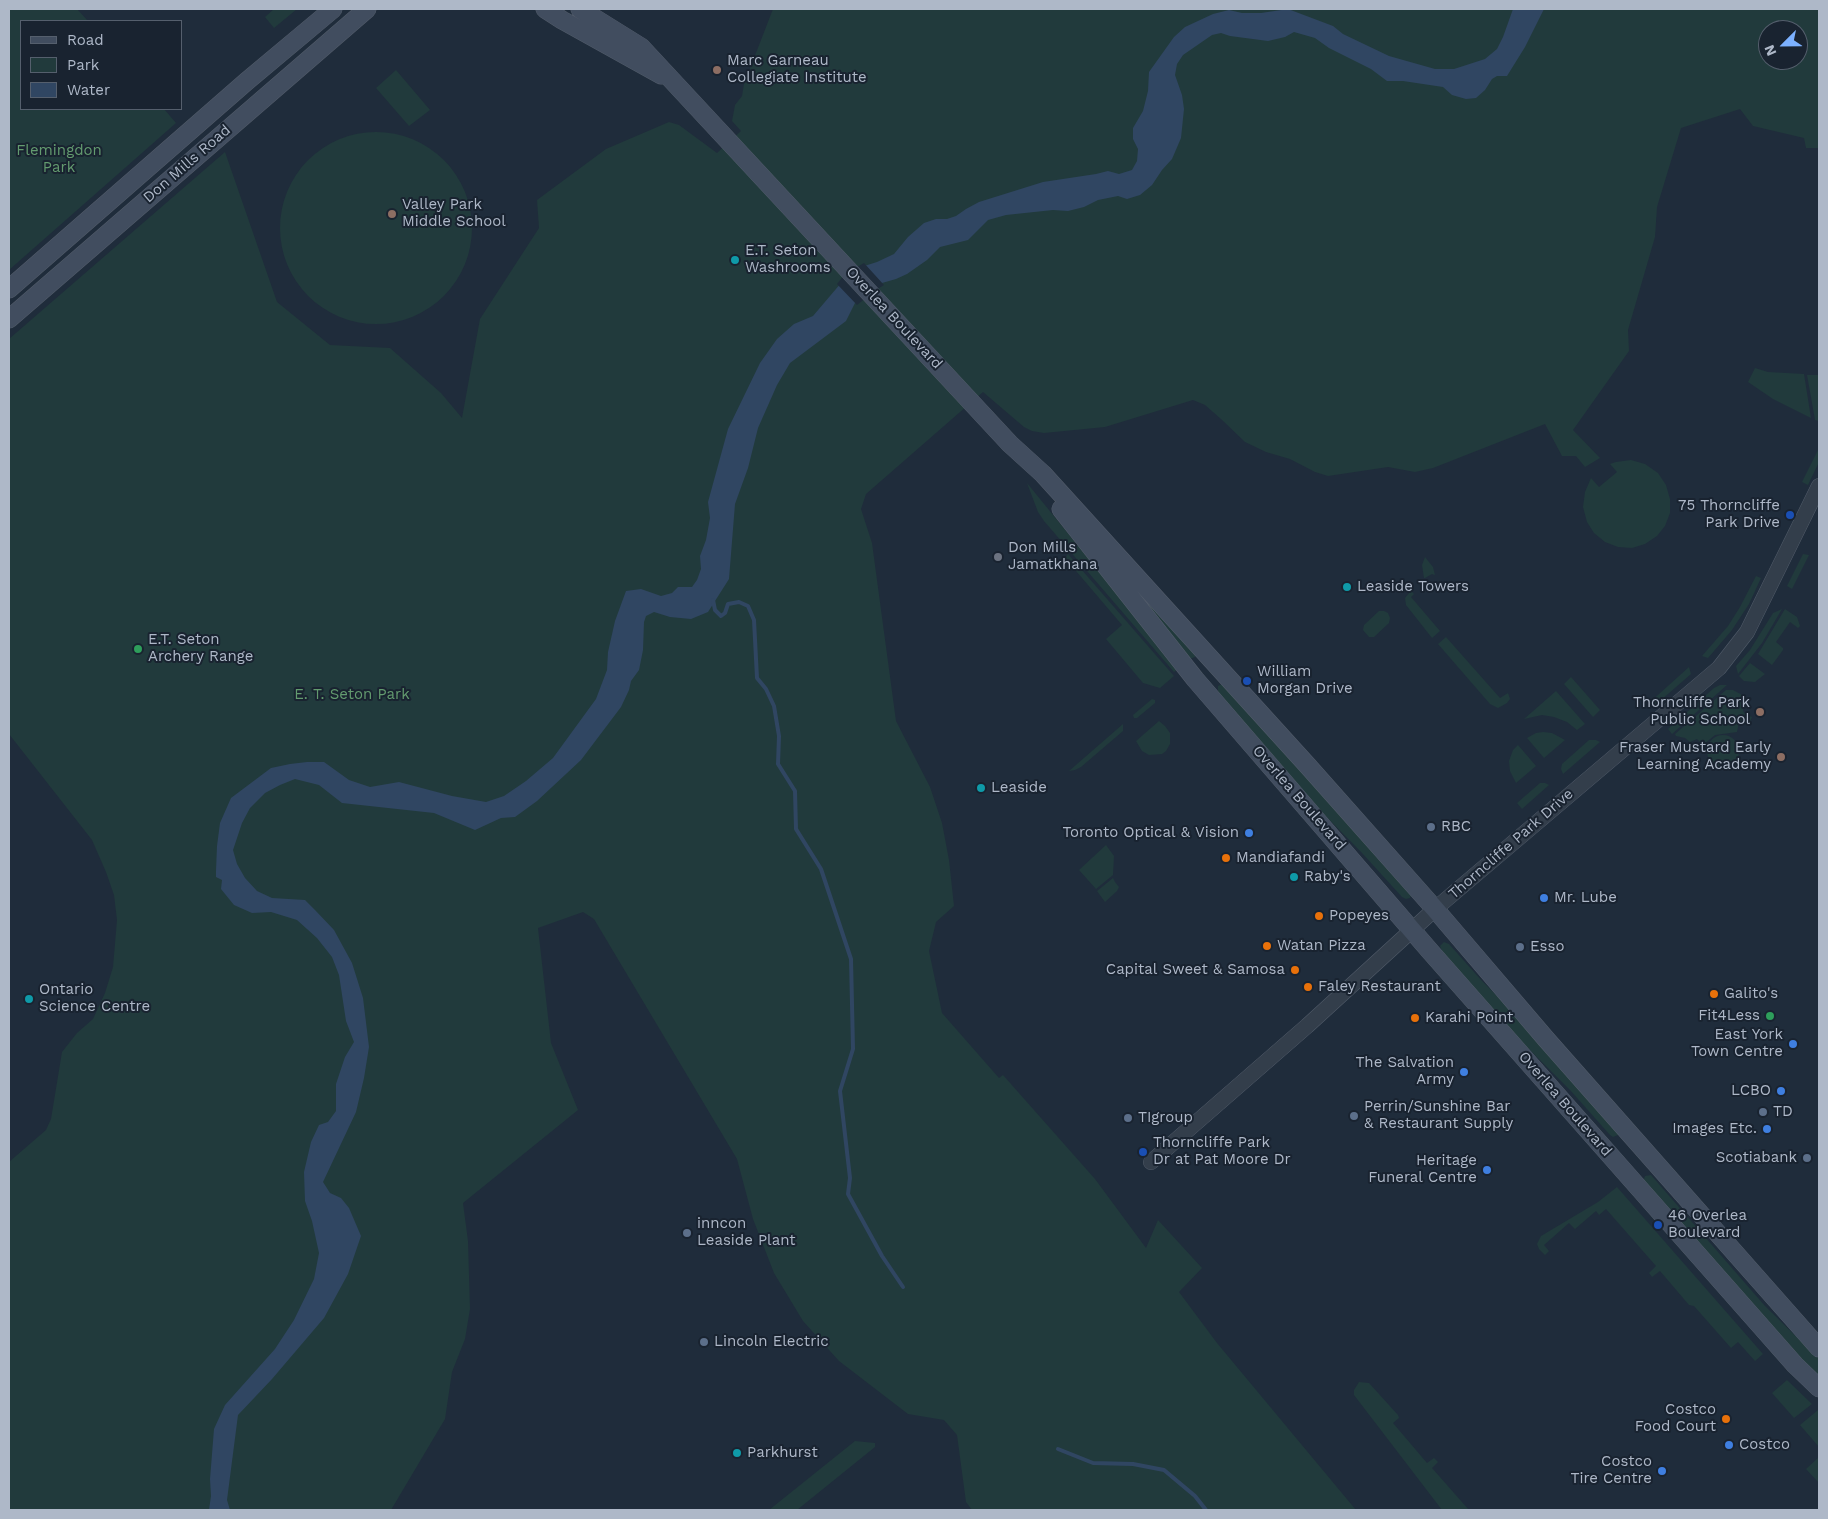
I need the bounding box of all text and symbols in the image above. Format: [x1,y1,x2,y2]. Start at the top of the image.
legend [20,20,182,110]
north arrow [1758,20,1808,70]
text: Road [67,31,104,49]
text: N [1761,43,1780,58]
place label: Marc Garneau Collegiate Institute [727,52,867,87]
text: Park [67,56,99,74]
marker: Marc Garneau Collegiate Institute [711,64,723,76]
text: Water [67,81,110,99]
street label: Don Mills Road [140,121,234,207]
park label: Flemingdon Park [16,142,102,177]
place label: Valley Park Middle School [402,196,506,231]
marker: Valley Park Middle School [386,208,398,220]
place label: E.T. Seton Washrooms [745,242,831,277]
marker: E.T. Seton Washrooms [729,254,741,266]
street label: Overlea Boulevard [842,263,946,373]
place label: 75 Thorncliffe Park Drive [1678,497,1780,532]
marker: 75 Thorncliffe Park Drive [1784,509,1796,521]
place label: Don Mills Jamatkhana [1008,539,1098,574]
marker: Don Mills Jamatkhana [992,551,1004,563]
place label: Leaside Towers [1357,578,1469,596]
marker: Leaside Towers [1341,581,1353,593]
place label: E.T. Seton Archery Range [148,631,253,666]
marker: E.T. Seton Archery Range [132,643,144,655]
place label: William Morgan Drive [1257,663,1353,698]
marker: William Morgan Drive [1241,675,1253,687]
park label: E. T. Seton Park [294,686,410,704]
place label: Thorncliffe Park Public School [1633,694,1750,729]
marker: Thorncliffe Park Public School [1754,706,1766,718]
place label: Fraser Mustard Early Learning Academy [1619,739,1771,774]
street label: Overlea Boulevard [1249,742,1349,854]
marker: Fraser Mustard Early Learning Academy [1775,751,1787,763]
place label: Leaside [991,779,1047,797]
marker: Leaside [975,782,987,794]
street label: Thorncliffe Park Drive [1445,785,1577,903]
place label: RBC [1441,818,1471,836]
marker: RBC [1425,821,1437,833]
place label: Toronto Optical & Vision [1062,824,1239,842]
marker: Toronto Optical & Vision [1243,827,1255,839]
place label: Mandiafandi [1236,849,1325,867]
marker: Mandiafandi [1220,852,1232,864]
place label: Raby's [1304,868,1351,886]
marker: Raby's [1288,871,1300,883]
place label: Mr. Lube [1554,889,1617,907]
marker: Mr. Lube [1538,892,1550,904]
place label: Popeyes [1329,907,1389,925]
marker: Popeyes [1313,910,1325,922]
place label: Watan Pizza [1277,937,1366,955]
place label: Esso [1530,938,1564,956]
marker: Watan Pizza [1261,940,1273,952]
marker: Esso [1514,941,1526,953]
place label: Capital Sweet & Samosa [1106,961,1285,979]
marker: Capital Sweet & Samosa [1289,964,1301,976]
place label: Faley Restaurant [1318,978,1441,996]
place label: Ontario Science Centre [39,981,150,1016]
marker: Faley Restaurant [1302,981,1314,993]
place label: Galito's [1724,985,1778,1003]
marker: Galito's [1708,988,1720,1000]
marker: Ontario Science Centre [23,993,35,1005]
place label: Fit4Less [1698,1007,1760,1025]
place label: Karahi Point [1425,1009,1513,1027]
marker: Fit4Less [1764,1010,1776,1022]
marker: Karahi Point [1409,1012,1421,1024]
place label: East York Town Centre [1691,1026,1783,1061]
marker: East York Town Centre [1787,1038,1799,1050]
street label: Overlea Boulevard [1515,1048,1615,1160]
place label: The Salvation Army [1356,1054,1454,1089]
marker: The Salvation Army [1458,1066,1470,1078]
place label: LCBO [1731,1082,1771,1100]
marker: LCBO [1775,1085,1787,1097]
place label: Perrin/Sunshine Bar & Restaurant Supply [1364,1098,1513,1133]
place label: TD [1773,1103,1793,1121]
marker: TD [1757,1106,1769,1118]
place label: TIgroup [1138,1109,1193,1127]
marker: Perrin/Sunshine Bar & Restaurant Supply [1348,1110,1360,1122]
marker: TIgroup [1122,1112,1134,1124]
place label: Images Etc. [1672,1120,1757,1138]
marker: Images Etc. [1761,1123,1773,1135]
place label: Thorncliffe Park Dr at Pat Moore Dr [1153,1134,1291,1169]
marker: Thorncliffe Park Dr at Pat Moore Dr [1137,1146,1149,1158]
place label: Scotiabank [1716,1149,1797,1167]
place label: Heritage Funeral Centre [1368,1152,1477,1187]
marker: Scotiabank [1801,1152,1813,1164]
marker: Heritage Funeral Centre [1481,1164,1493,1176]
place label: 46 Overlea Boulevard [1668,1207,1747,1242]
place label: inncon Leaside Plant [697,1215,796,1250]
marker: 46 Overlea Boulevard [1652,1219,1664,1231]
marker: inncon Leaside Plant [681,1227,693,1239]
place label: Lincoln Electric [714,1333,829,1351]
marker: Lincoln Electric [698,1336,710,1348]
place label: Costco Food Court [1635,1401,1716,1436]
marker: Costco Food Court [1720,1413,1732,1425]
place label: Costco [1739,1436,1790,1454]
marker: Costco [1723,1439,1735,1451]
place label: Parkhurst [747,1444,818,1462]
marker: Parkhurst [731,1447,743,1459]
place label: Costco Tire Centre [1571,1453,1652,1488]
marker: Costco Tire Centre [1656,1465,1668,1477]

